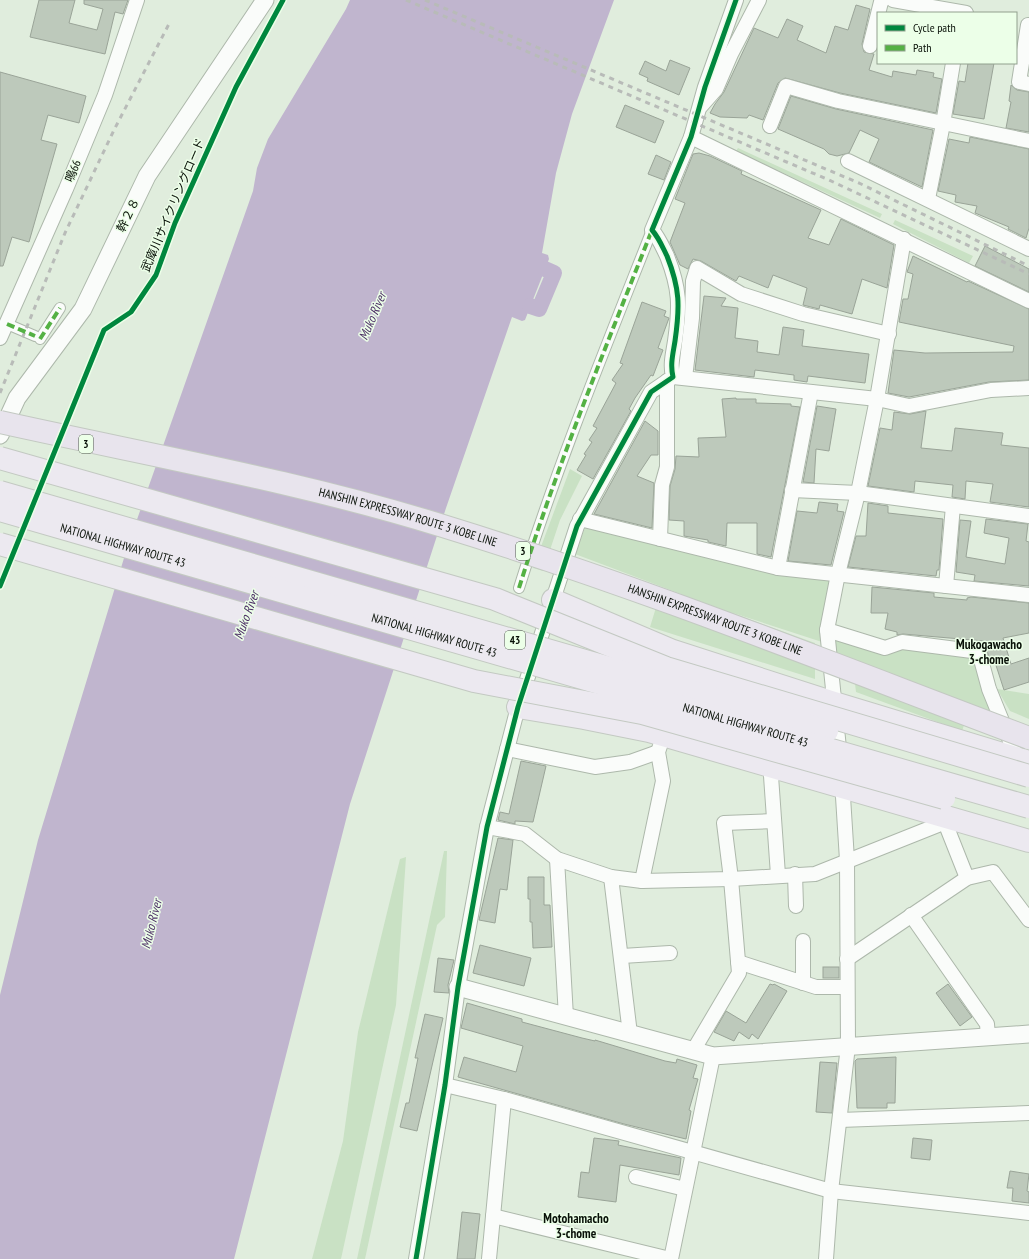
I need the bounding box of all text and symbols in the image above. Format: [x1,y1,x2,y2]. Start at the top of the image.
legend [877,12,1017,64]
text: Cycle path [913,20,956,35]
text: Path [913,40,931,55]
street label: 武庫川サイクリングロード [138,136,208,274]
street label: 鳴66 [61,157,84,184]
street label: 幹２８ [113,195,142,234]
water label: Muko River [355,288,391,343]
road number: 3 [79,435,93,453]
street label: HANSHIN EXPRESSWAY ROUTE 3 KOBE LINE [317,484,499,550]
street label: NATIONAL HIGHWAY ROUTE 43 [59,520,188,570]
road number: 3 [516,542,530,560]
street label: HANSHIN EXPRESSWAY ROUTE 3 KOBE LINE [626,580,805,658]
water label: Muko River [230,586,264,642]
street label: NATIONAL HIGHWAY ROUTE 43 [370,610,499,660]
road number: 43 [505,631,525,649]
district label: Mukogawacho 3-chome [956,636,1022,668]
street label: NATIONAL HIGHWAY ROUTE 43 [681,700,810,750]
water label: Muko River [137,895,166,951]
district label: Motohamacho 3-chome [543,1210,609,1242]

